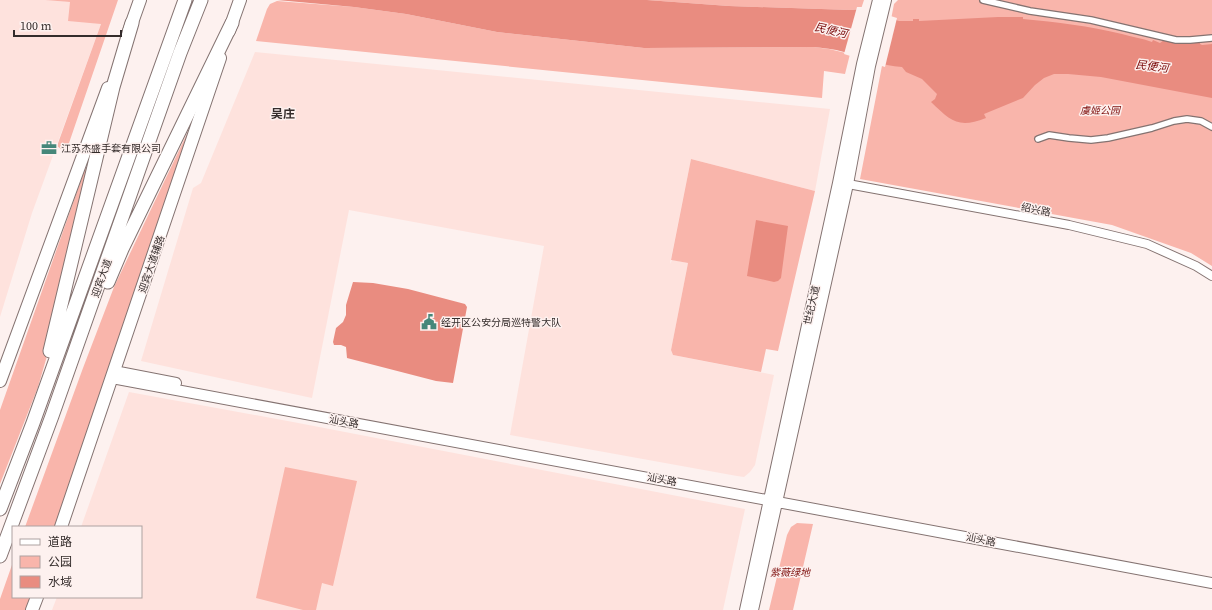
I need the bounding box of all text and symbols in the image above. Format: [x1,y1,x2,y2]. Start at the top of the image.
scale bar [14,12,121,38]
text: 100 m [20,18,52,34]
water label: 民便河 [813,19,851,42]
water label: 民便河 [1135,57,1171,76]
park label: 虞姬公园 [1080,104,1122,117]
district label: 吴庄 [271,106,295,122]
office icon: 江苏杰盛手套有限公司 [40,139,58,157]
place label: 江苏杰盛手套有限公司 [61,142,161,155]
street label: 绍兴路 [1020,200,1052,219]
street label: 迎宾大道辅路 [136,234,167,295]
street label: 迎宾大道 [89,257,114,299]
street label: 世纪大道 [801,284,822,326]
public building icon: 经开区公安分局巡特警大队 [420,313,438,331]
place label: 经开区公安分局巡特警大队 [441,316,561,329]
street label: 汕头路 [328,412,360,430]
street label: 汕头路 [646,470,678,488]
legend [12,526,142,598]
street label: 汕头路 [965,530,997,549]
text: 道路 [48,534,72,550]
text: 公园 [48,554,72,570]
park label: 紫薇绿地 [770,566,811,579]
text: 水域 [48,574,72,590]

